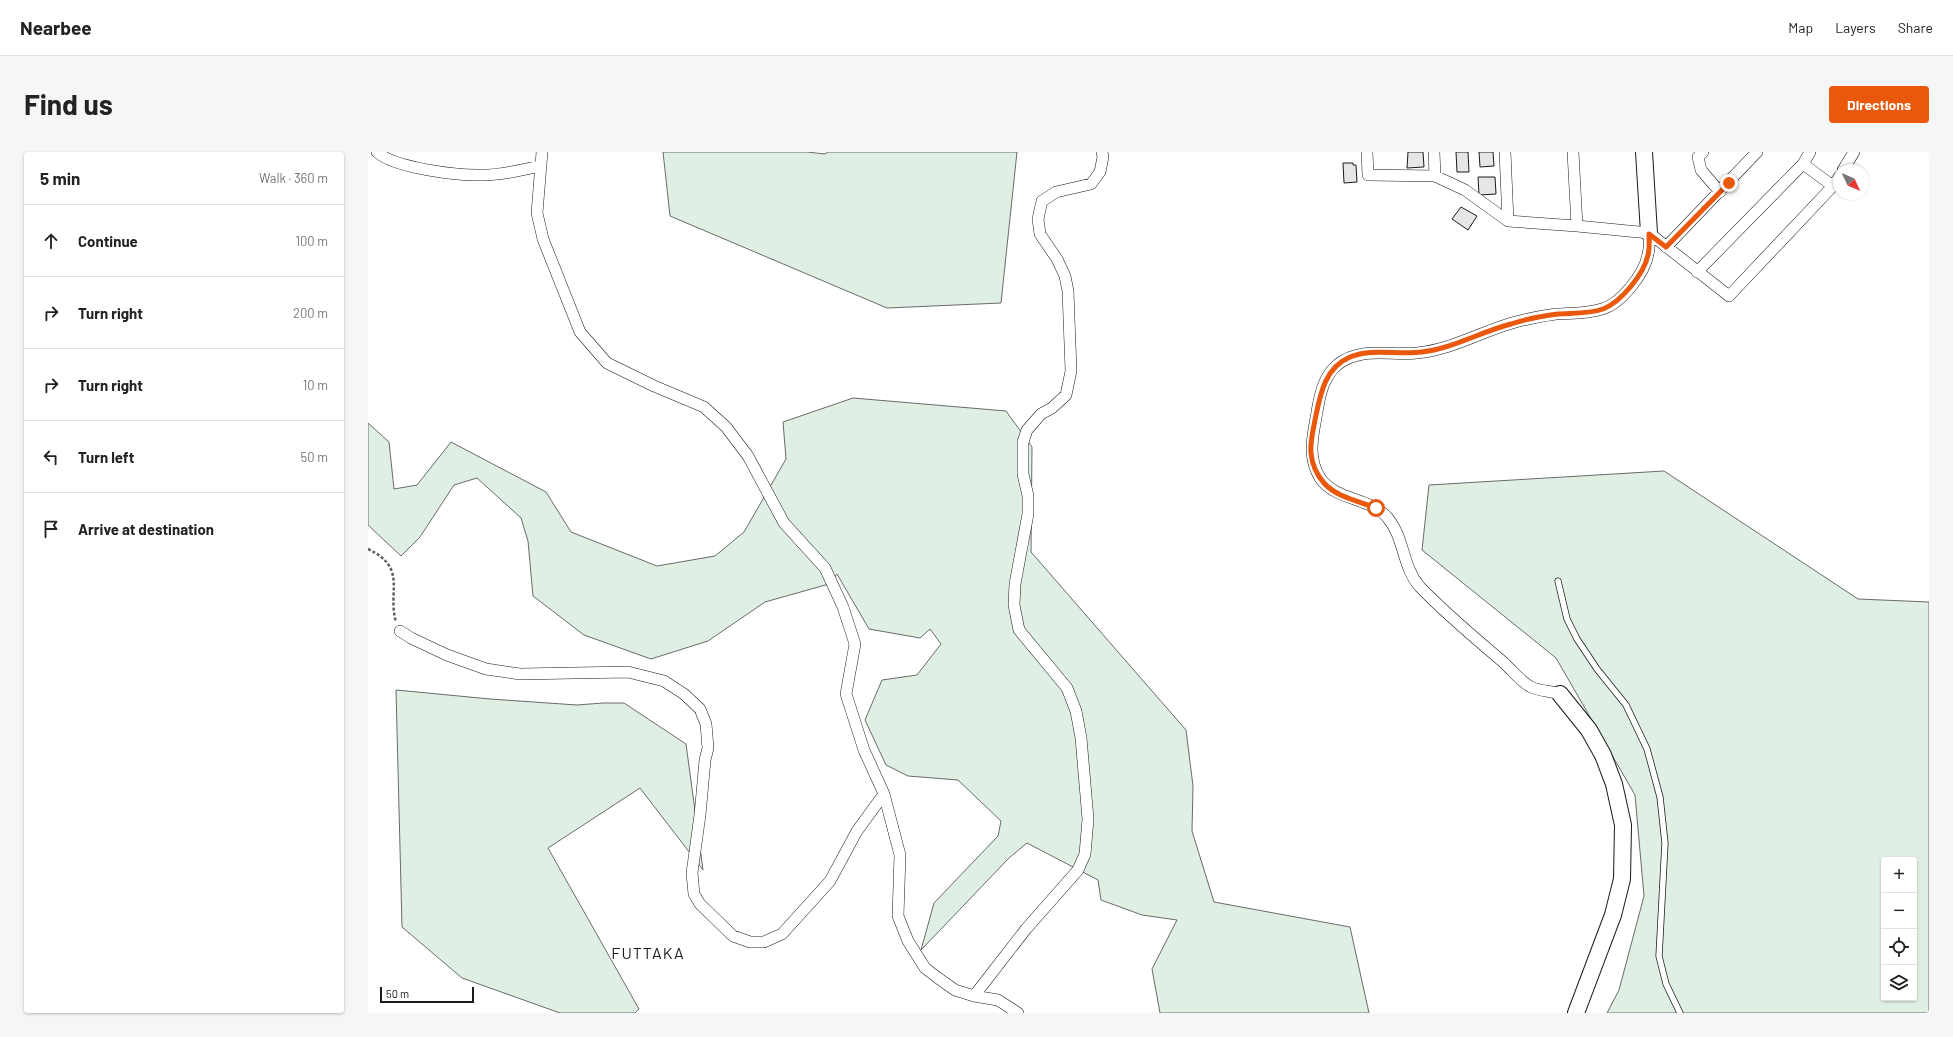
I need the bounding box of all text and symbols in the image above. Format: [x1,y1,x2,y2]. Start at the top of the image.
text: Nearbee [20,16,92,39]
text: Map [1788,19,1813,36]
text: Layers [1835,19,1876,36]
text: Share [1898,19,1933,36]
button: Directions [1829,86,1929,123]
text: Find us [24,87,113,121]
north arrow [1833,164,1869,200]
text: 5 min [40,168,80,188]
text: Walk · 360 m [259,170,328,186]
route end [1720,174,1738,192]
icon: ahead [40,230,62,252]
text: Continue [78,232,138,250]
text: 100 m [295,233,328,249]
icon: right [40,302,62,324]
text: Turn right [78,304,143,322]
text: 200 m [293,305,328,321]
icon: right [40,374,62,396]
text: Turn right [78,376,143,394]
text: 10 m [303,377,328,393]
icon: left [40,446,62,468]
text: Turn left [78,448,134,466]
text: 50 m [301,449,328,465]
route start [1367,499,1385,517]
icon: arrive [40,518,62,540]
text: Arrive at destination [78,520,214,538]
map controls [1881,857,1917,1001]
button: + [1881,857,1917,893]
button: − [1881,893,1917,929]
button: locate [1881,929,1917,965]
district label: FUTTAKA [611,943,685,962]
button: layers [1881,965,1917,1001]
scale bar [380,985,474,1004]
text: 50 m [386,987,409,1000]

